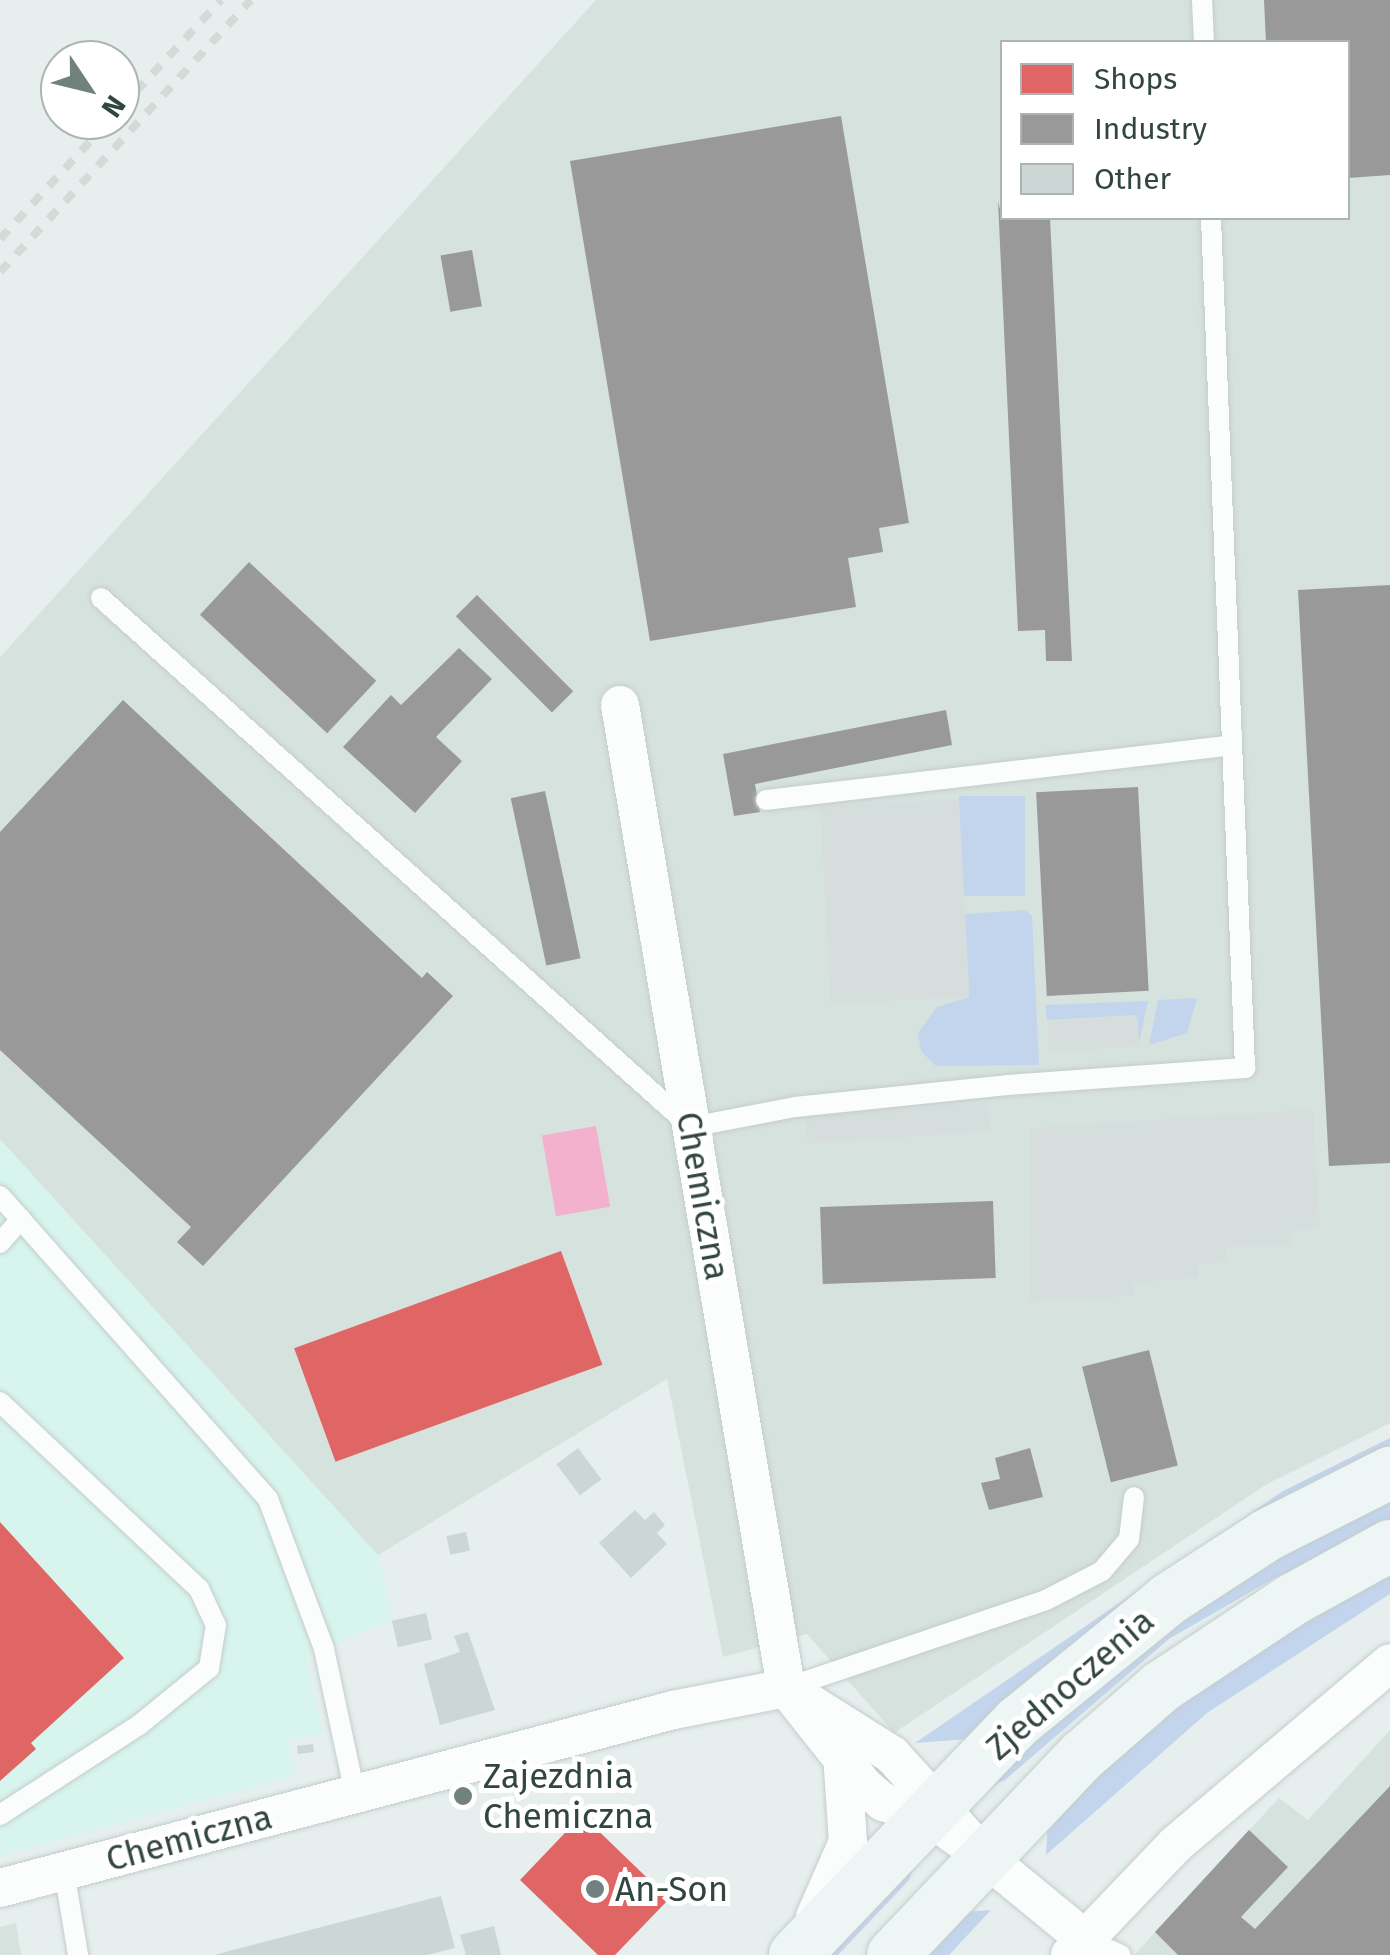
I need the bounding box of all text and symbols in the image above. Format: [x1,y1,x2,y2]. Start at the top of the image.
north arrow [40,40,140,140]
legend [1000,40,1350,220]
text: Shops [1094,61,1177,97]
text: N [95,89,132,123]
text: Industry [1094,111,1207,147]
text: Other [1094,161,1171,197]
street label: Chemiczna [668,1109,738,1283]
street label: Zjednoczenia [977,1600,1163,1768]
place label: Zajezdnia Chemiczna [483,1755,653,1837]
marker: Zajezdnia Chemiczna [452,1785,474,1807]
street label: Chemiczna [101,1796,277,1880]
place label: An-Son [615,1868,728,1910]
marker: An-Son [584,1878,606,1900]

